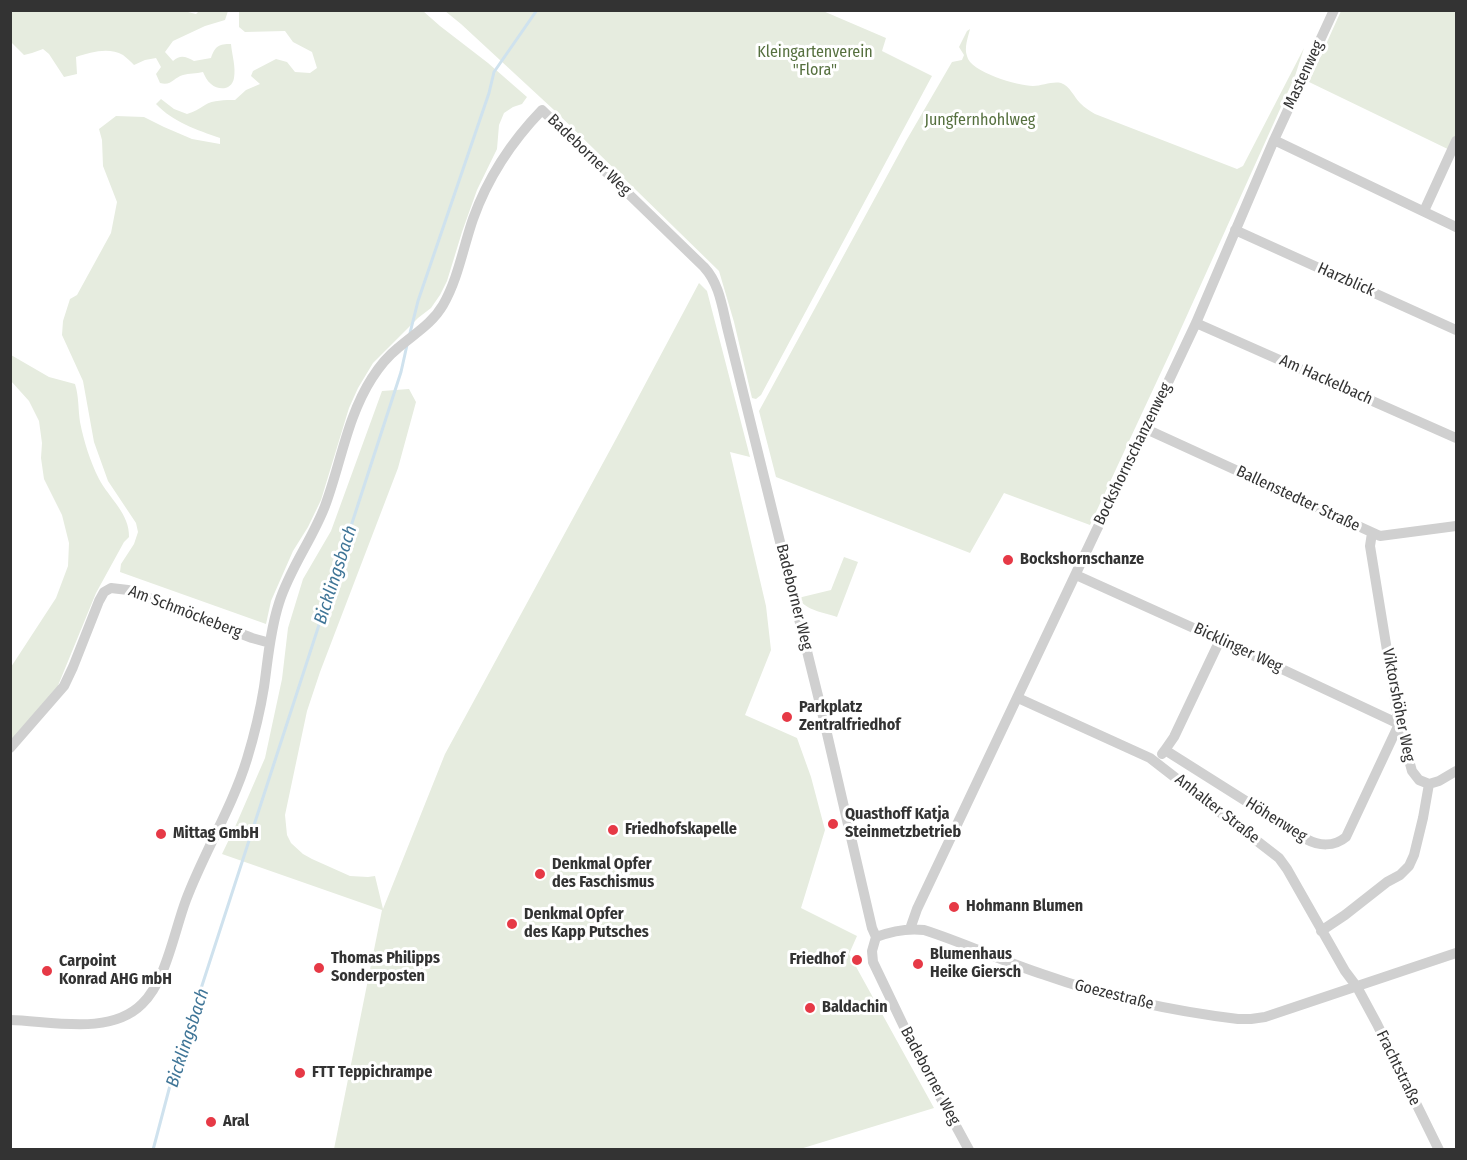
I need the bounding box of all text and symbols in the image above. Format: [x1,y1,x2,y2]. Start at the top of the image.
street label: Mastenweg [1280,38,1328,112]
park label: Kleingartenverein "Flora" [757,43,873,81]
street label: Badeborner Weg [543,110,635,200]
park label: Jungfernhohlweg [925,111,1035,131]
street label: Harzblick [1315,259,1377,301]
street label: Am Hackelbach [1277,351,1375,409]
street label: Bockshornschanzenweg [1090,380,1176,528]
street label: Ballenstedter Straße [1233,462,1363,536]
water label: Bicklingsbach [310,523,362,627]
street label: Badeborner Weg [772,542,816,652]
place label: Bockshornschanze [1020,550,1144,570]
marker: Bockshornschanze [1001,553,1015,567]
street label: Am Schmöckeberg [126,582,244,642]
street label: Bicklinger Weg [1191,619,1285,677]
street label: Viktorshöher Weg [1378,647,1418,763]
place label: Parkplatz Zentralfriedhof [799,698,901,736]
marker: Parkplatz Zentralfriedhof [780,710,794,724]
street label: Anhalter Straße [1171,770,1263,848]
street label: Höhenweg [1242,794,1310,846]
place label: Quasthoff Katja Steinmetzbetrieb [845,805,961,843]
marker: Quasthoff Katja Steinmetzbetrieb [826,817,840,831]
place label: Friedhofskapelle [625,820,737,840]
marker: Friedhofskapelle [606,823,620,837]
place label: Mittag GmbH [173,824,259,844]
marker: Mittag GmbH [154,827,168,841]
place label: Denkmal Opfer des Faschismus [552,855,654,893]
marker: Denkmal Opfer des Faschismus [533,867,547,881]
place label: Hohmann Blumen [966,897,1083,917]
marker: Hohmann Blumen [947,900,961,914]
place label: Denkmal Opfer des Kapp Putsches [524,905,649,943]
marker: Denkmal Opfer des Kapp Putsches [505,917,519,931]
place label: Blumenhaus Heike Giersch [930,945,1021,983]
place label: Thomas Philipps Sonderposten [331,949,440,987]
place label: Friedhof [789,950,845,970]
place label: Carpoint Konrad AHG mbH [59,952,172,990]
marker: Friedhof [850,953,864,967]
marker: Blumenhaus Heike Giersch [911,957,925,971]
marker: Thomas Philipps Sonderposten [312,961,326,975]
marker: Carpoint Konrad AHG mbH [40,964,54,978]
street label: Goezestraße [1072,976,1156,1014]
water label: Bicklingsbach [162,986,214,1090]
place label: Baldachin [822,998,888,1018]
marker: Baldachin [803,1001,817,1015]
street label: Badeborner Weg [896,1024,964,1128]
street label: Frachtstraße [1372,1027,1424,1109]
place label: FTT Teppichrampe [312,1063,432,1083]
marker: FTT Teppichrampe [293,1066,307,1080]
place label: Aral [223,1112,249,1132]
marker: Aral [204,1115,218,1129]

